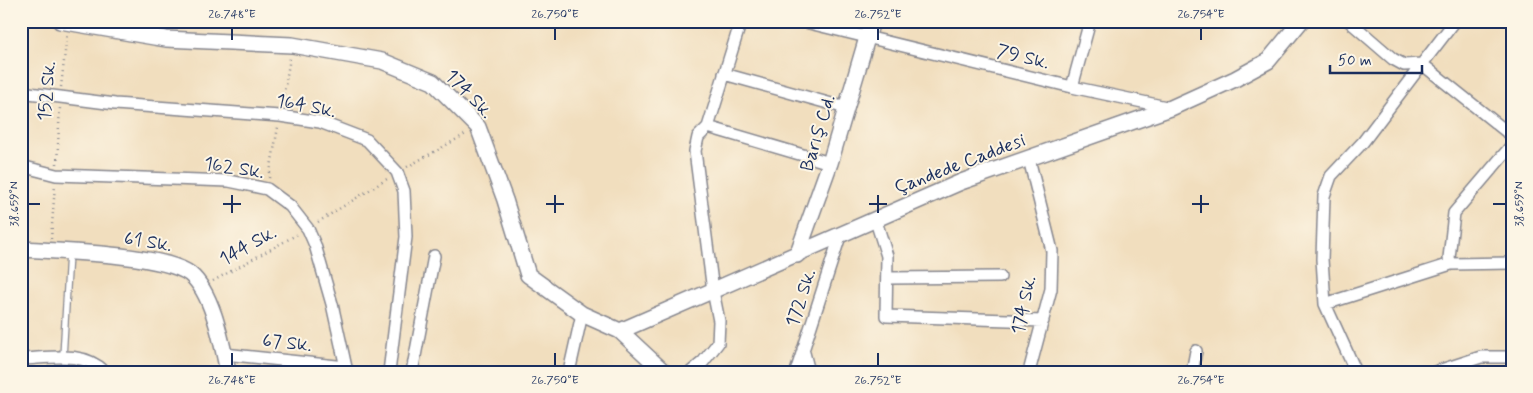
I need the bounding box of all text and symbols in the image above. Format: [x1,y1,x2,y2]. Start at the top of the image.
text: 26.748°E [208,7,256,23]
text: 26.750°E [531,7,579,23]
text: 26.752°E [854,7,902,23]
text: 26.754°E [1177,7,1225,23]
street label: 79 Sk. [994,38,1052,76]
scale bar [1330,42,1423,74]
text: 50 m [1338,51,1372,71]
street label: 152 Sk. [32,60,62,122]
street label: 174 Sk. [439,64,499,124]
street label: 164 Sk. [274,88,338,124]
street label: Barış Cd. [794,91,842,174]
street label: Çandede Caddesi [891,128,1029,200]
street label: 162 Sk. [202,151,266,185]
text: 38.659°N [7,181,23,227]
text: 38.659°N [1512,181,1528,227]
street label: 144 Sk. [215,220,281,272]
street label: 61 Sk. [122,226,174,258]
street label: 172 Sk. [780,266,822,330]
street label: 174 Sk. [1006,273,1042,337]
street label: 67 Sk. [261,328,313,358]
text: 26.748°E [208,373,256,389]
text: 26.750°E [531,373,579,389]
text: 26.752°E [854,373,902,389]
text: 26.754°E [1177,373,1225,389]

